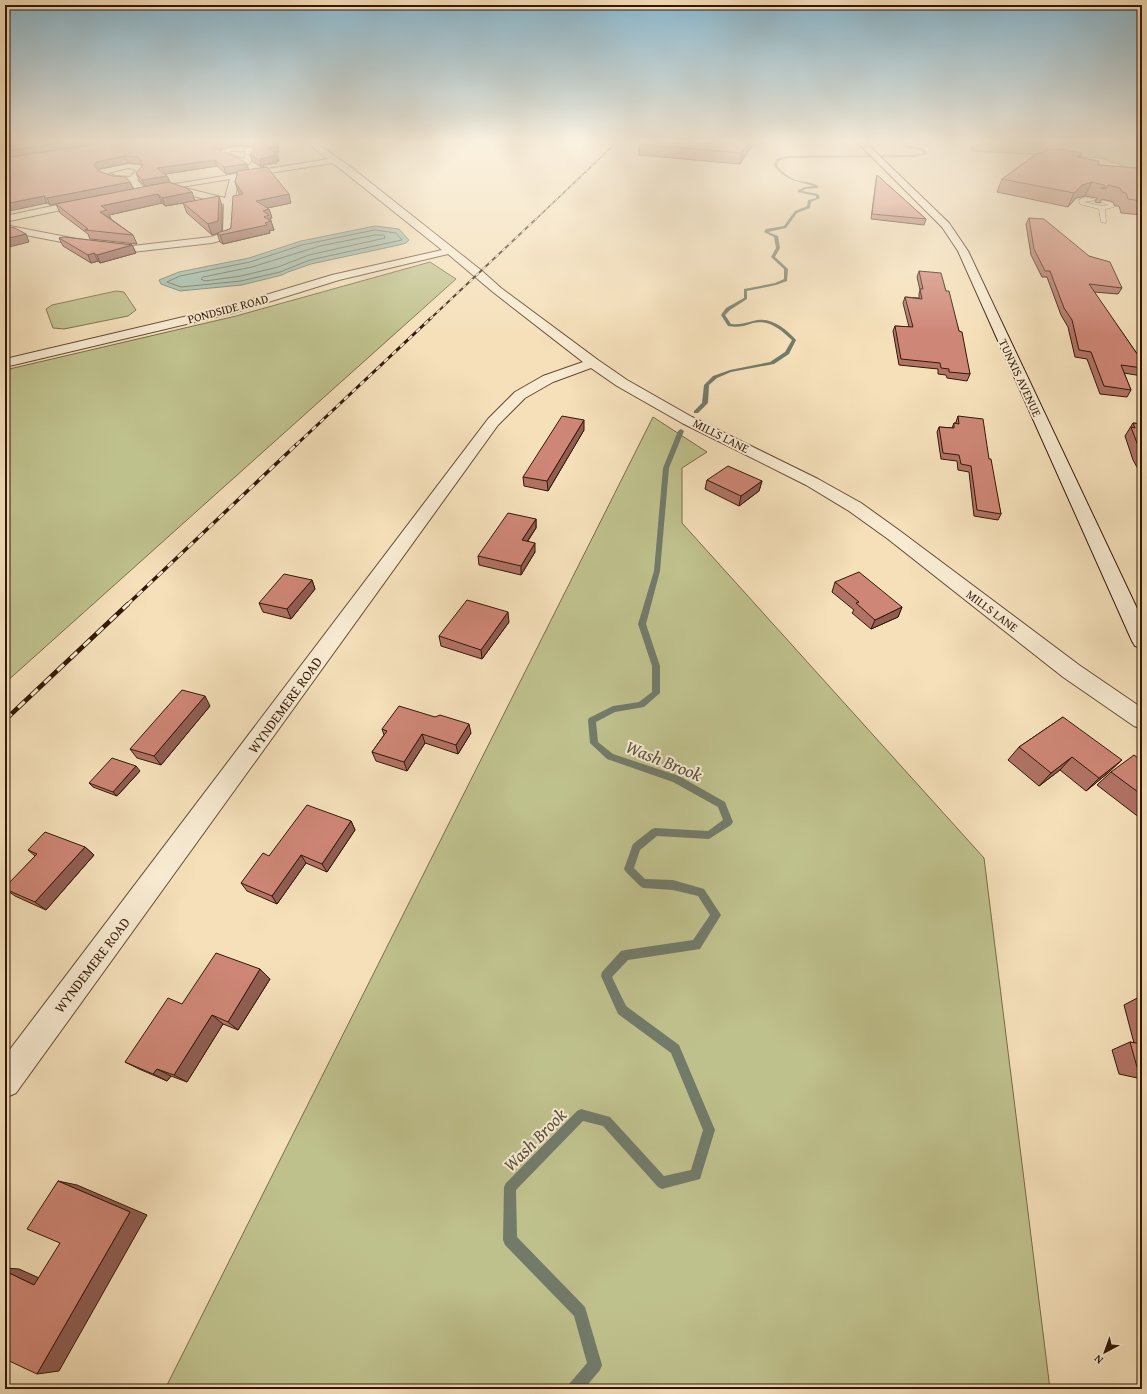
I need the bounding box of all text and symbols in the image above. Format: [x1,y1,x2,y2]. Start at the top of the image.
street label: PONDSIDE ROAD [186,290,270,327]
street label: TUNXIS AVENUE [995,336,1046,420]
street label: MILLS LANE [690,414,752,457]
street label: MILLS LANE [963,586,1022,636]
street label: WYNDEMERE ROAD [243,653,327,757]
water label: Wash Brook [622,733,707,788]
street label: WYNDEMERE ROAD [49,913,135,1017]
water label: Wash Brook [497,1101,573,1178]
north arrow [1085,1332,1125,1372]
text: N [1090,1351,1106,1368]

